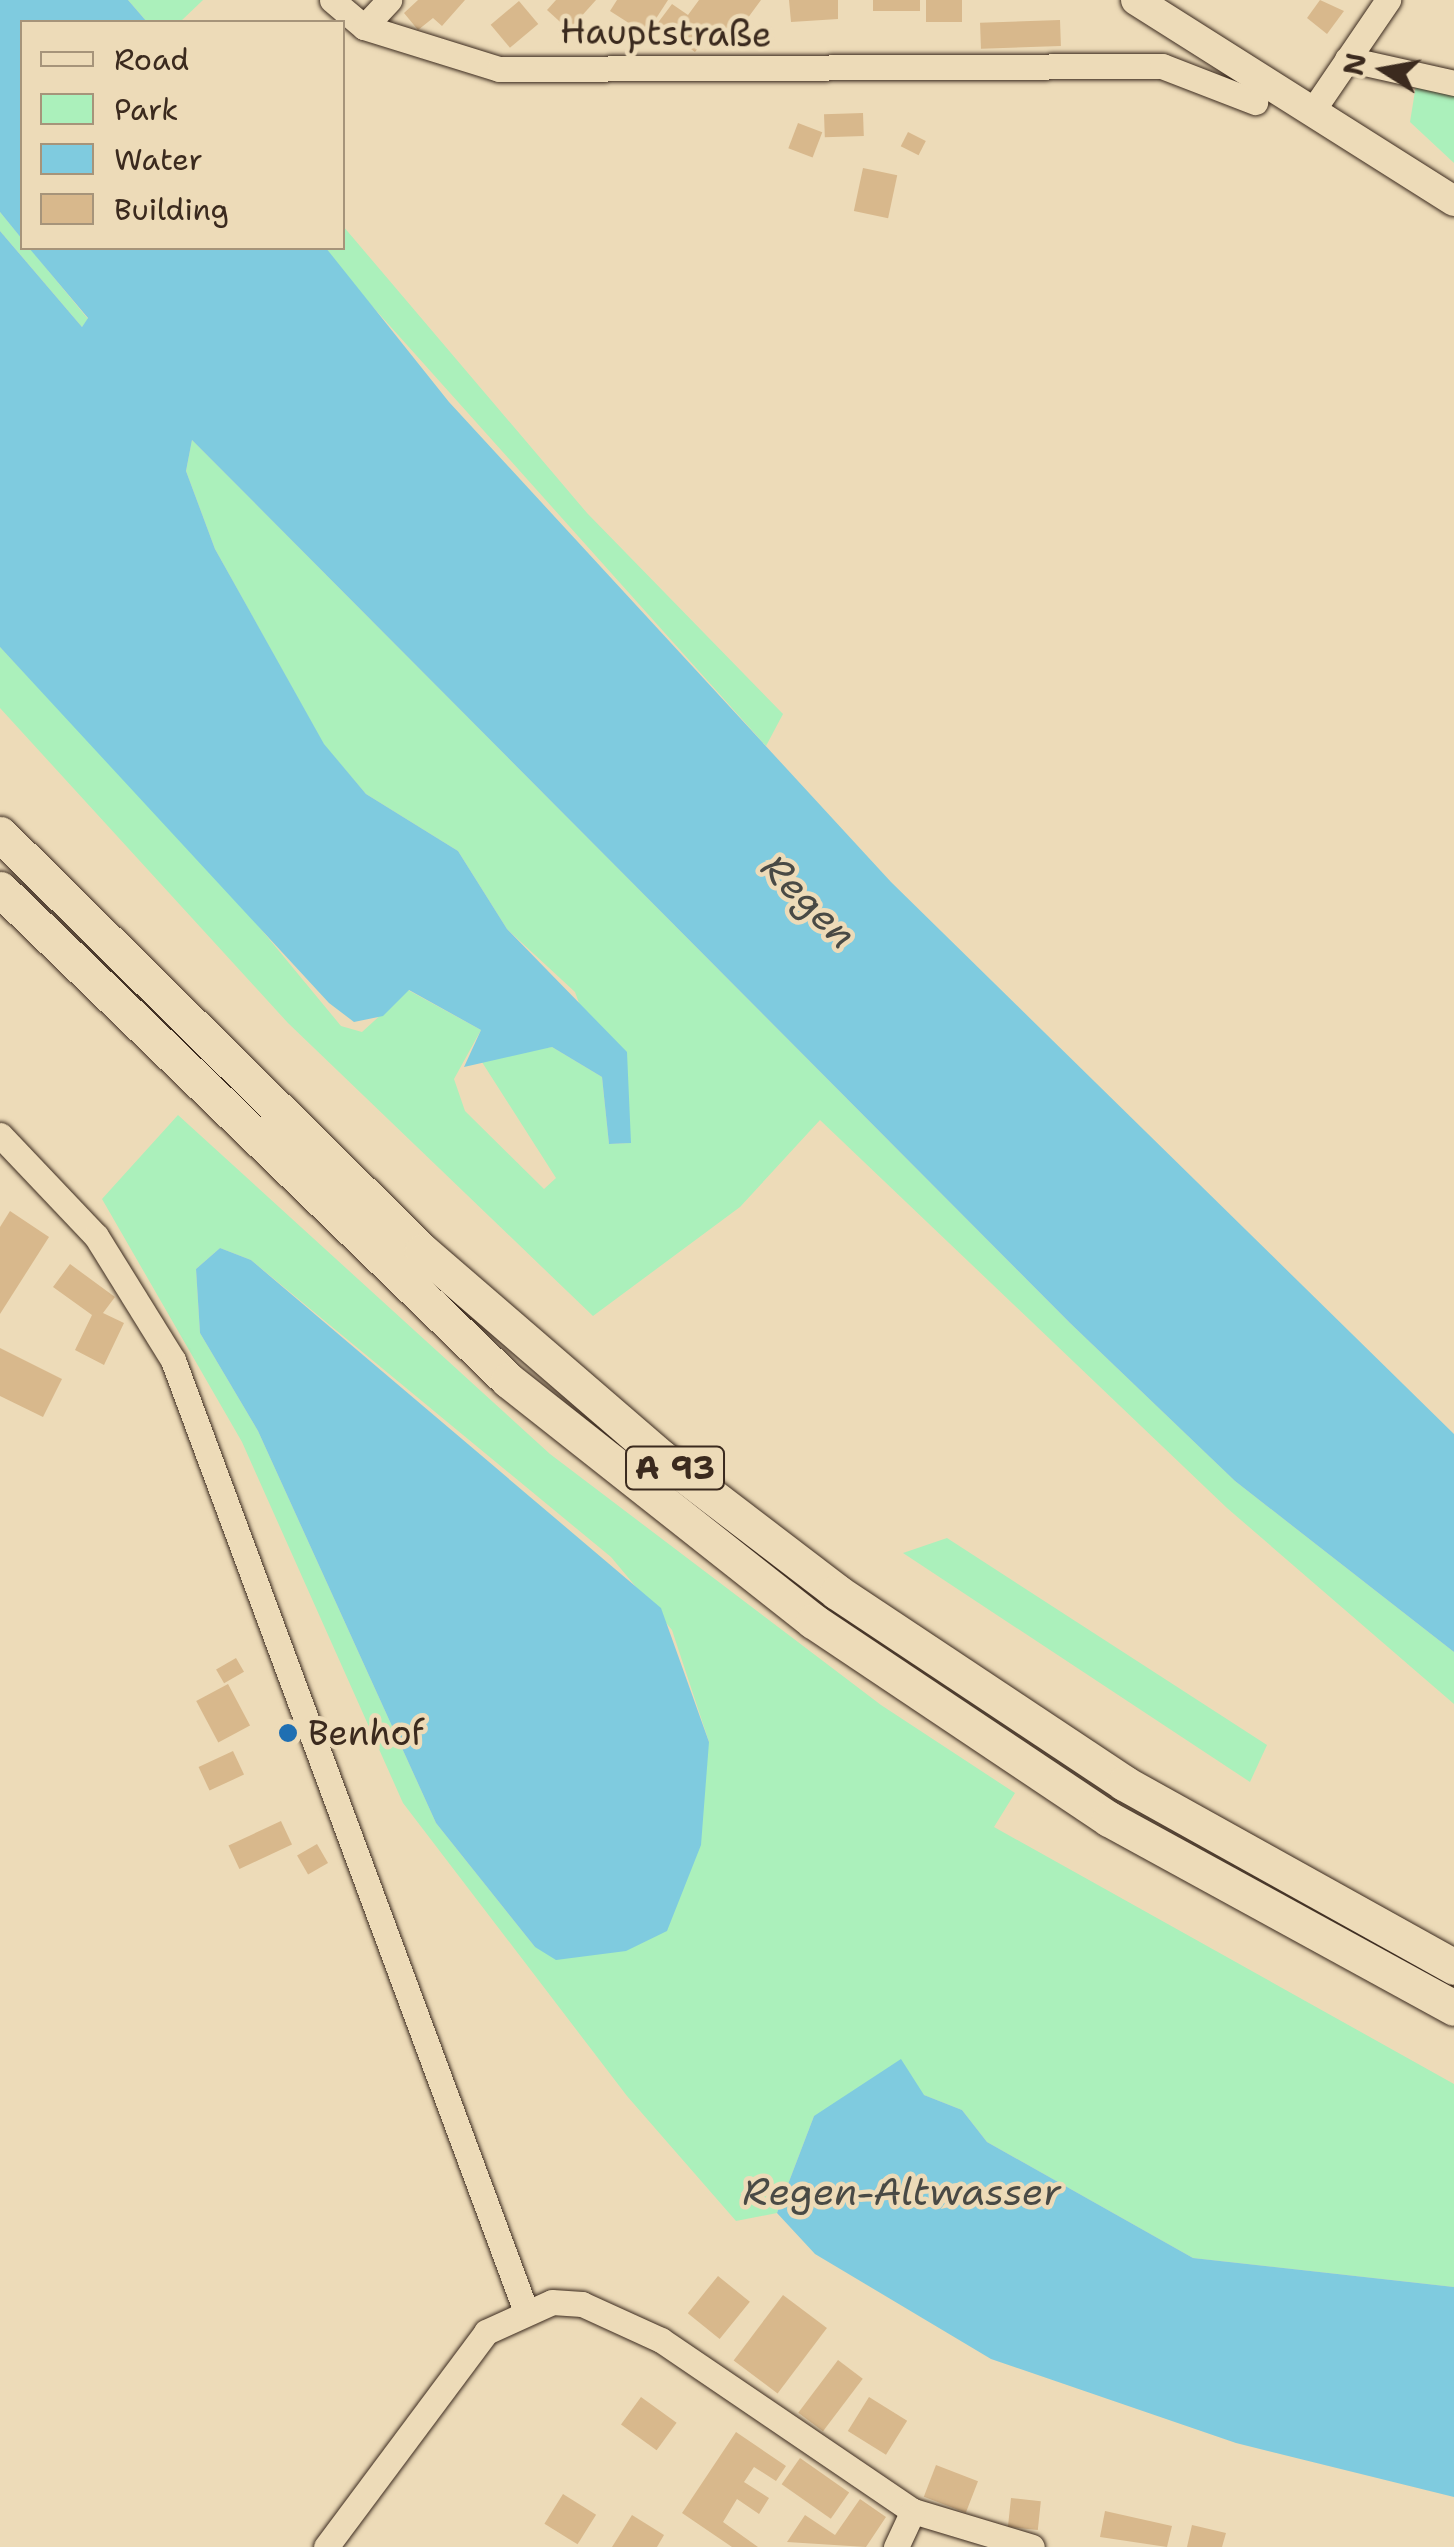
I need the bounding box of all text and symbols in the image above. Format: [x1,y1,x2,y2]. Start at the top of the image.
street label: Hauptstraße [560,10,772,56]
legend [20,20,345,250]
north arrow [1334,20,1434,120]
text: Road [114,39,189,80]
text: N [1334,50,1375,79]
text: Park [114,89,178,130]
text: Water [114,139,203,180]
text: Building [114,189,229,230]
water label: Regen [752,844,866,958]
road number: A 93 [625,1441,725,1495]
place label: Benhof [308,1712,424,1754]
marker: Benhof [277,1722,299,1744]
water label: Regen-Altwasser [743,2169,1061,2215]

